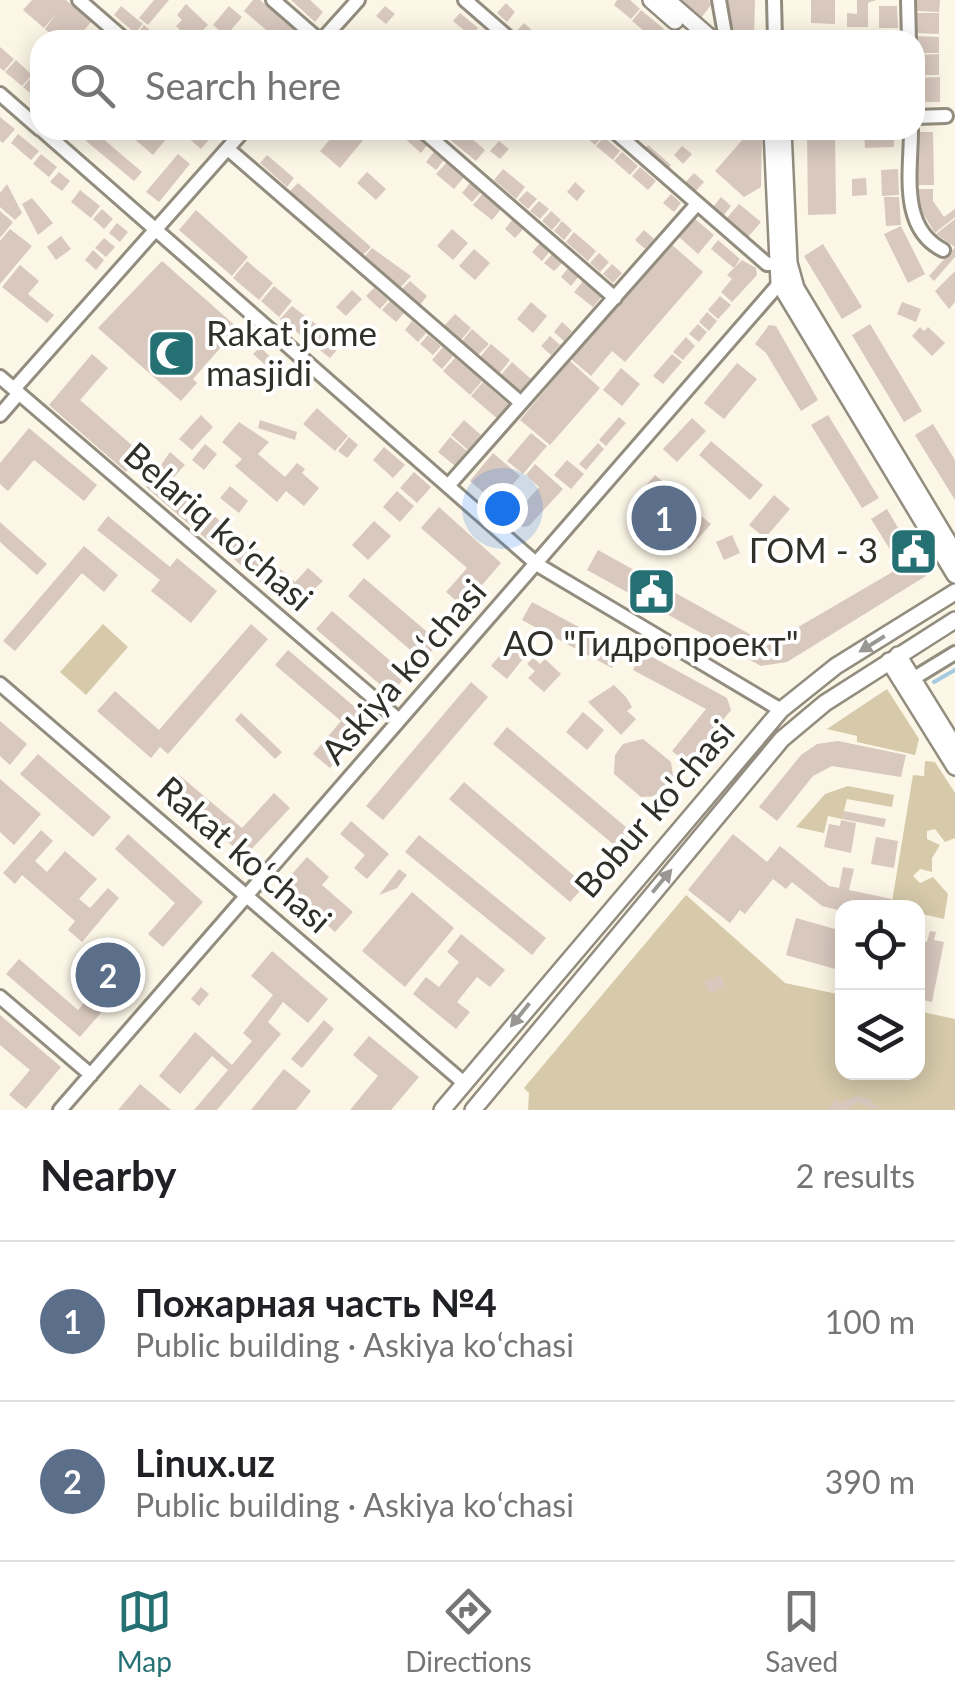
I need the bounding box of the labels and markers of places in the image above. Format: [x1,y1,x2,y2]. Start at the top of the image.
place label: Rakat jome masjidi [206,311,377,393]
mosque icon: Rakat jome masjidi [145,328,197,380]
pin: 1 [632,480,696,556]
public building icon: ГОМ - 3 [887,525,939,577]
place label: ГОМ - 3 [749,528,878,570]
public building icon: АО "Гидропроект" [625,566,677,618]
place label: АО "Гидропроект" [503,621,799,663]
pin: 2 [76,938,140,1012]

